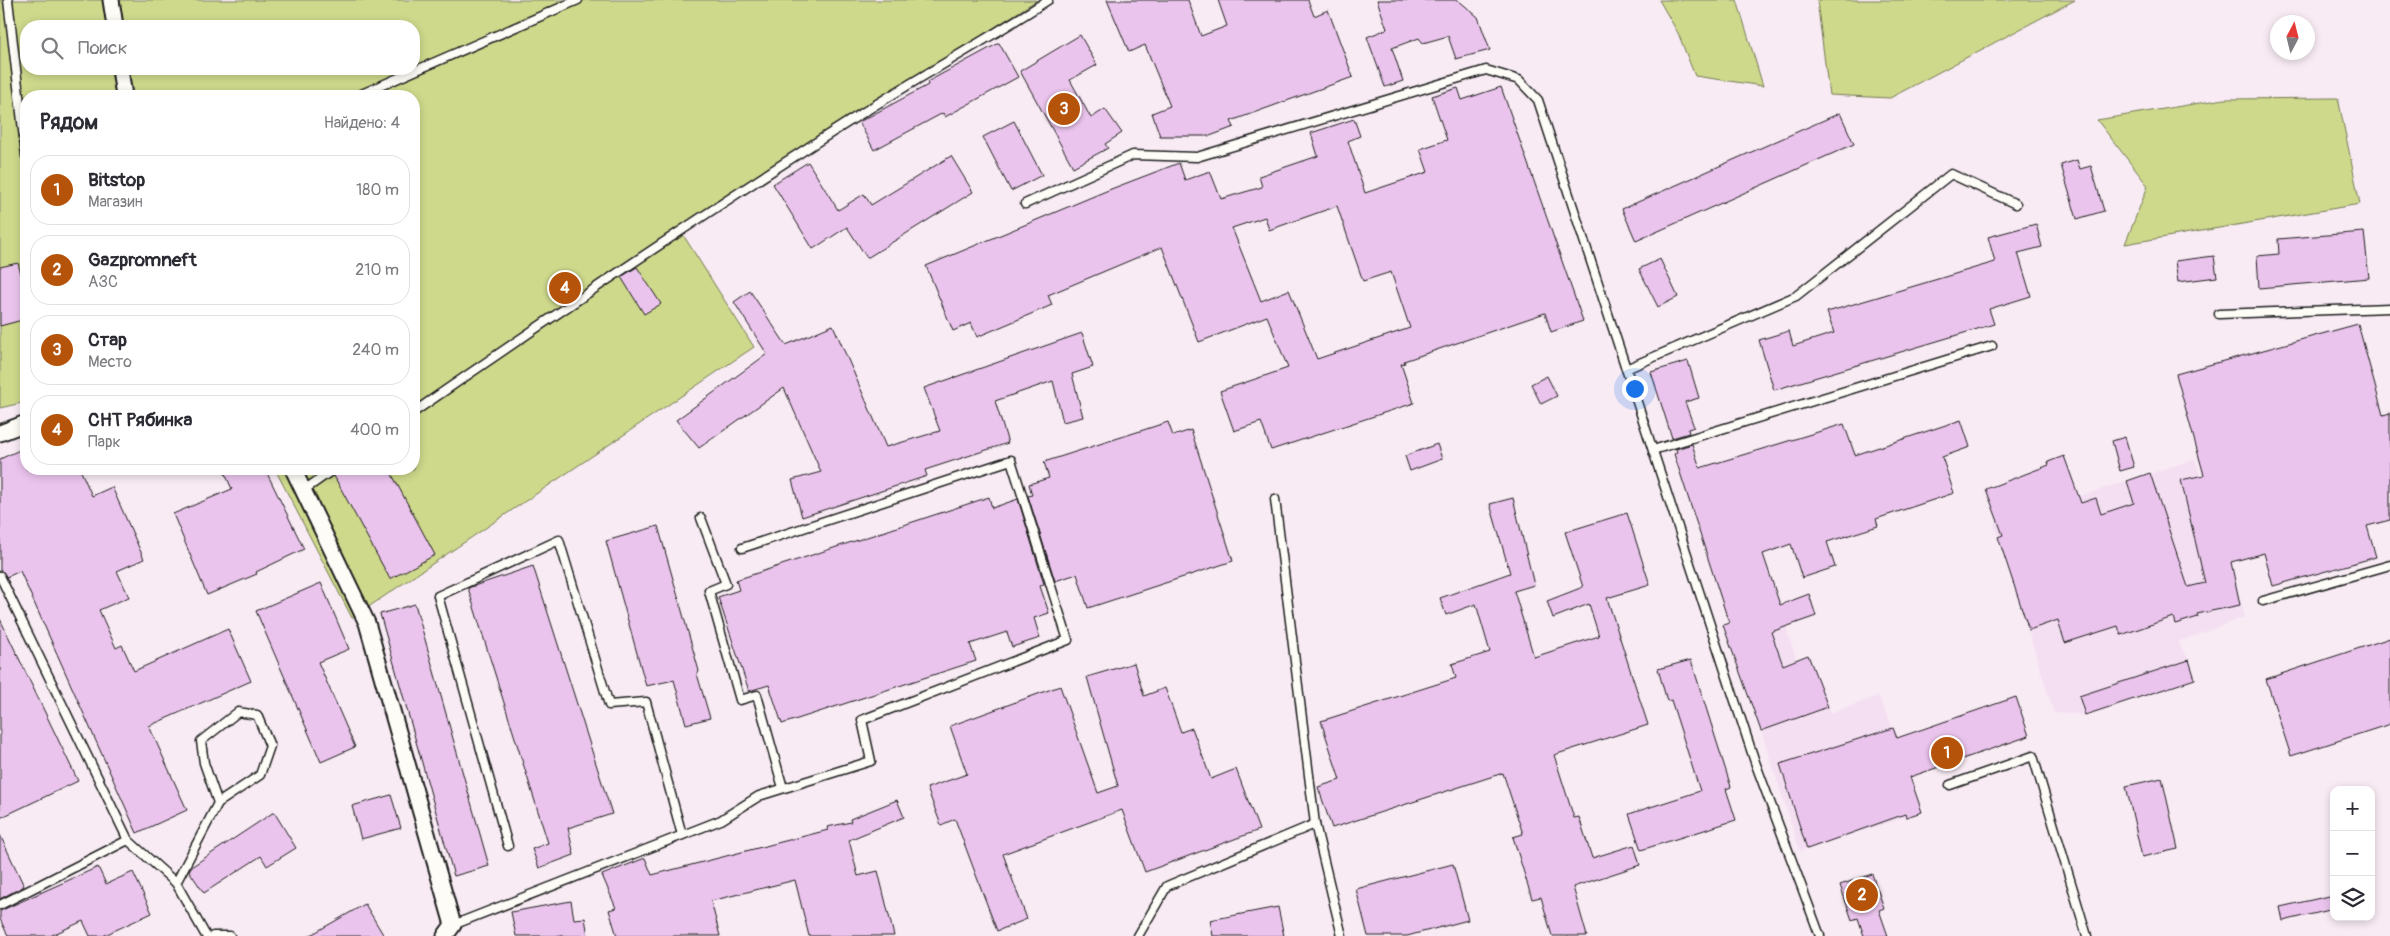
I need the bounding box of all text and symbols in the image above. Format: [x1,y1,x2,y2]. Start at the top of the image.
north arrow [2270,15,2315,60]
search box [20,20,420,75]
icon: search [38,34,66,62]
text: Поиск [78,36,128,60]
pin: 3 [1048,90,1080,128]
text: Рядом [40,109,98,136]
text: Найдено: 4 [324,113,400,133]
text: Bitstop [88,168,145,192]
text: 1 [54,180,60,200]
text: 180 m [356,180,399,200]
text: Магазин [88,192,143,212]
text: Gazpromneft [88,248,197,272]
text: 2 [53,260,61,280]
text: 210 m [355,260,399,280]
pin: 4 [549,269,581,307]
text: АЗС [88,272,118,292]
text: Стар [88,328,127,352]
text: 3 [53,340,61,360]
text: 240 m [352,340,399,360]
text: Место [88,352,132,372]
your location [1622,376,1648,402]
text: СНТ Рябинка [88,408,192,432]
text: 4 [52,420,62,440]
text: 400 m [350,420,399,440]
text: Парк [88,432,121,452]
pin: 1 [1931,734,1963,772]
map controls [2330,786,2375,921]
button: + [2330,786,2375,831]
button: − [2330,831,2375,876]
pin: 2 [1846,876,1878,914]
button: layers [2330,876,2375,921]

